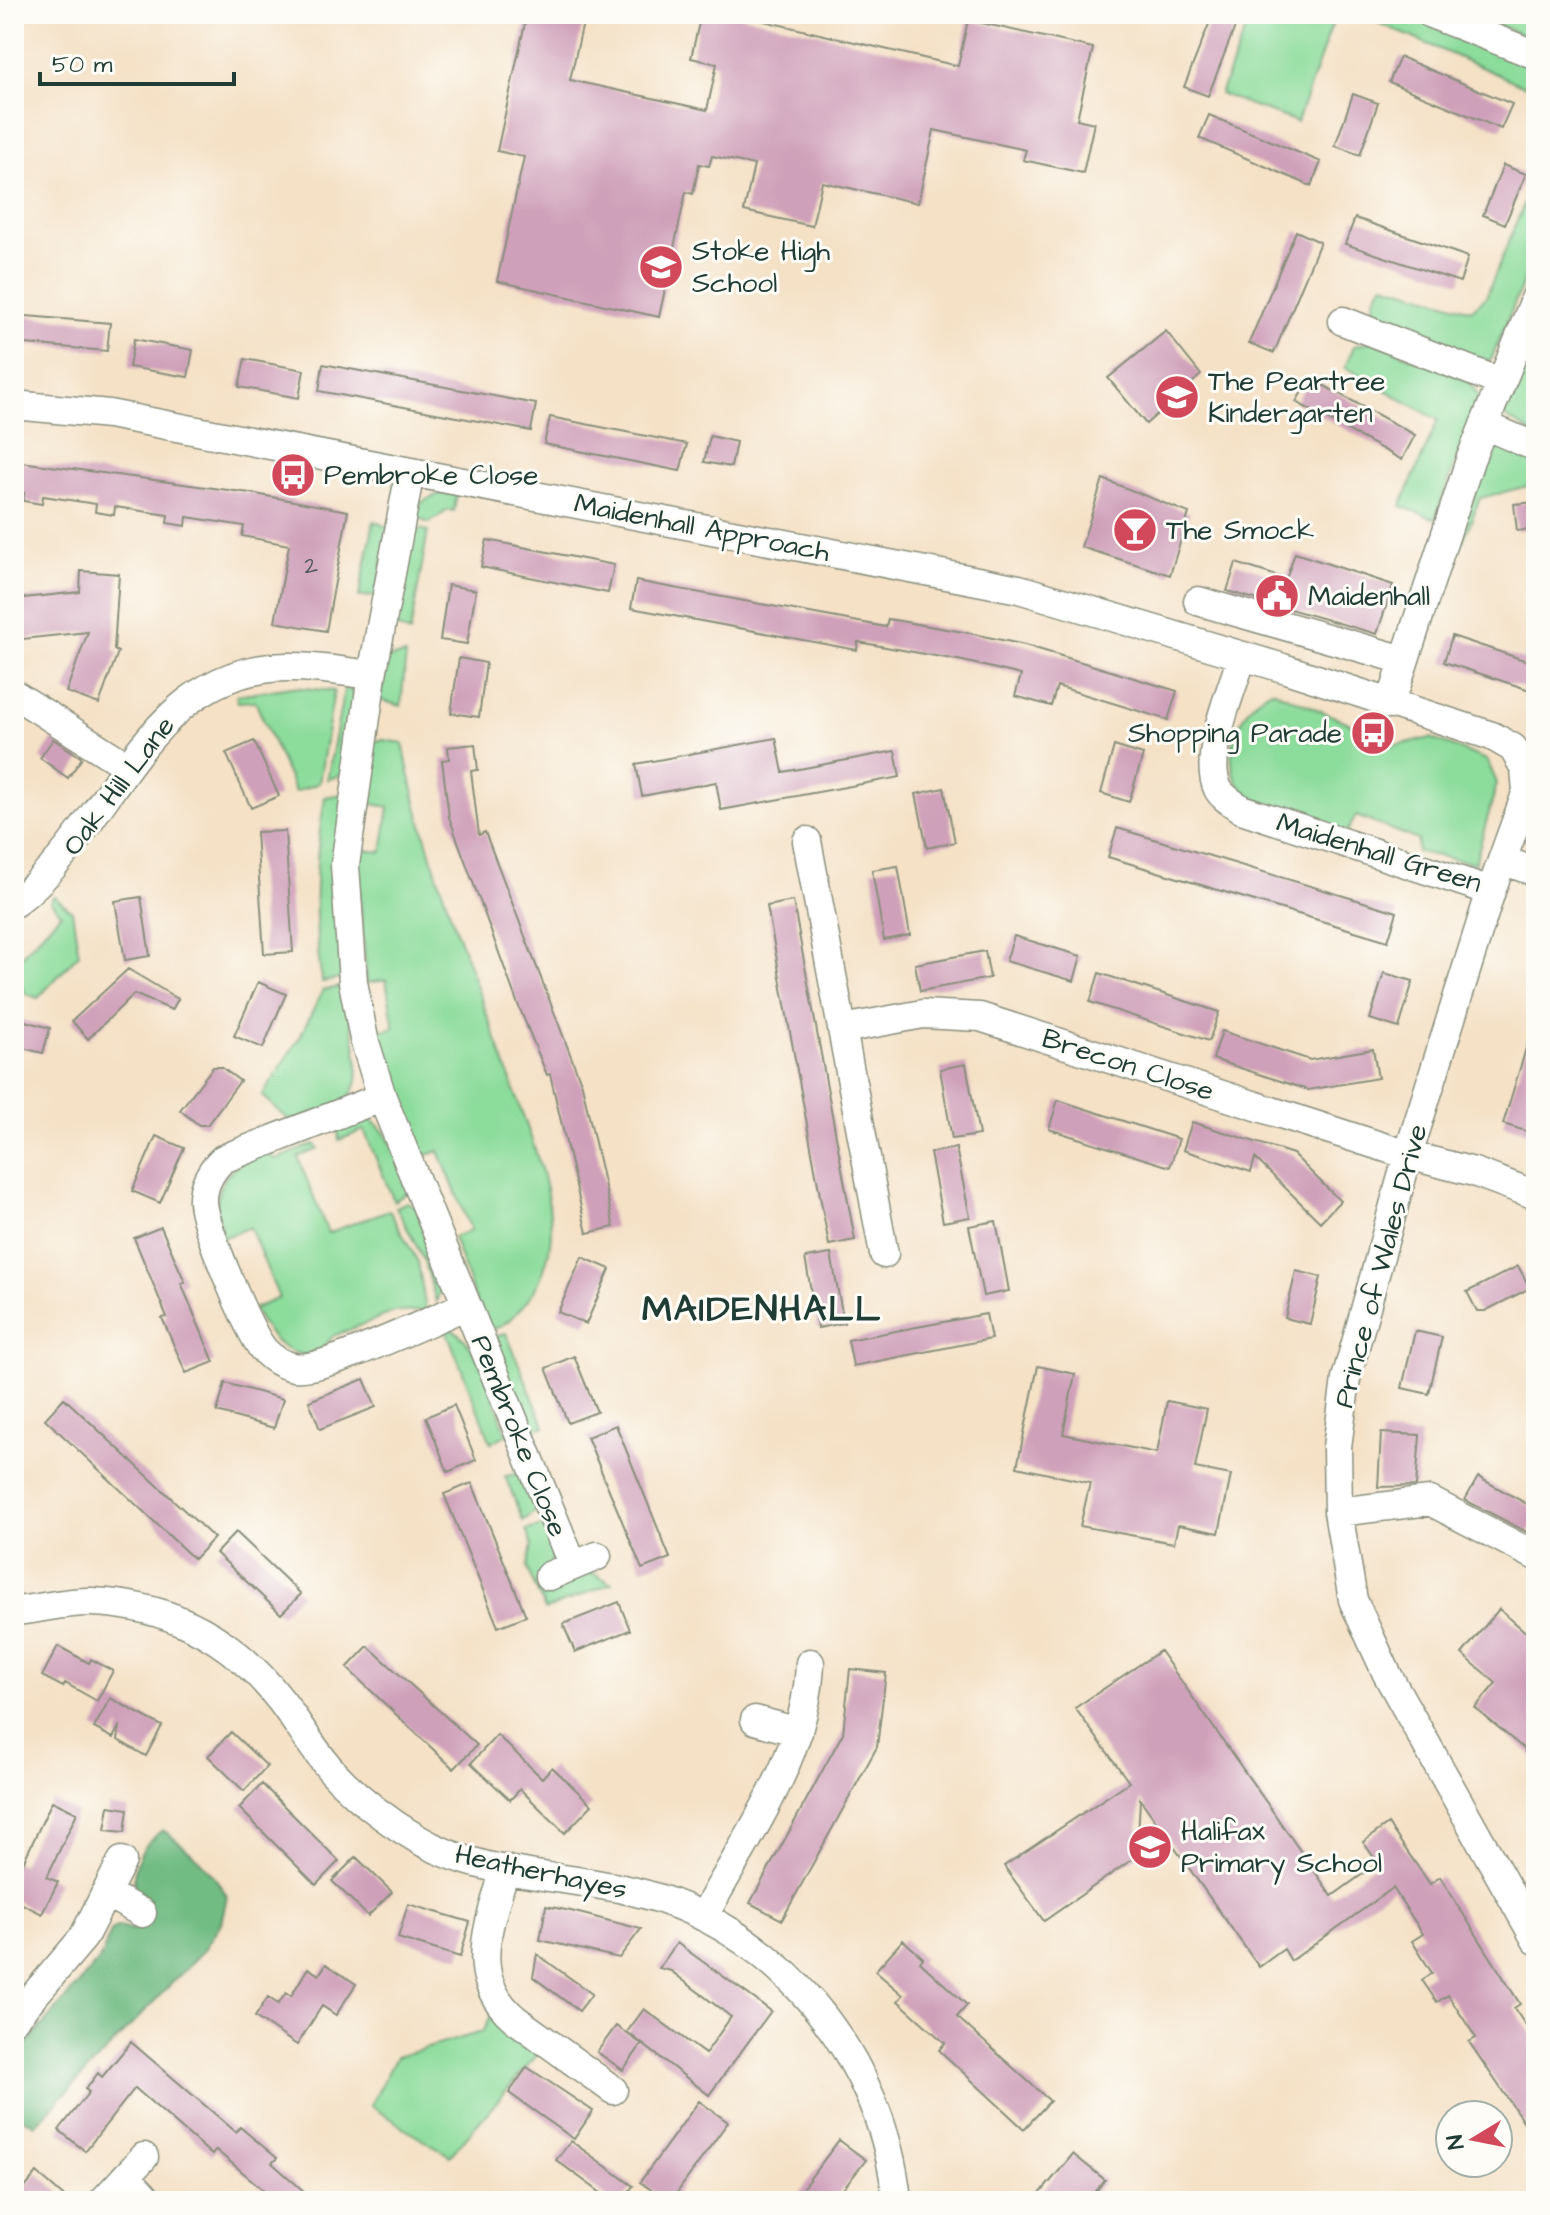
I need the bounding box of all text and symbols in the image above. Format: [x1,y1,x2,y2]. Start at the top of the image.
scale bar [40,36,234,86]
text: 50 m [52,48,113,82]
place label: Stoke High School [692,232,830,303]
school or university icon: Stoke High School [637,243,685,291]
place label: The Peartree Kindergarten [1208,362,1385,434]
school or university icon: The Peartree Kindergarten [1153,373,1201,421]
bus stop icon: Pembroke Close [269,451,317,499]
place label: Pembroke Close [324,456,538,495]
street label: Maidenhall Approach [571,484,833,572]
bar icon: The Smock [1111,506,1159,554]
place label: The Smock [1166,511,1314,550]
house number: 2 [304,549,318,583]
public building icon: Maidenhall [1253,572,1301,620]
place label: Maidenhall [1308,577,1430,616]
street label: Oak Hill Lane [54,708,184,864]
bus stop icon: Shopping Parade [1349,709,1397,757]
place label: Shopping Parade [1128,714,1342,754]
street label: Maidenhall Green [1272,803,1486,903]
street label: Brecon Close [1037,1019,1219,1111]
street label: Prince of Wales Drive [1324,1120,1438,1412]
district label: MAIDENHALL [642,1284,882,1335]
street label: Pembroke Close [461,1329,577,1543]
place label: Halifax Primary School [1181,1812,1382,1885]
school or university icon: Halifax Primary School [1126,1823,1174,1871]
street label: Heatherhayes [451,1835,631,1911]
north arrow [1434,2099,1514,2179]
text: N [1439,2133,1472,2152]

